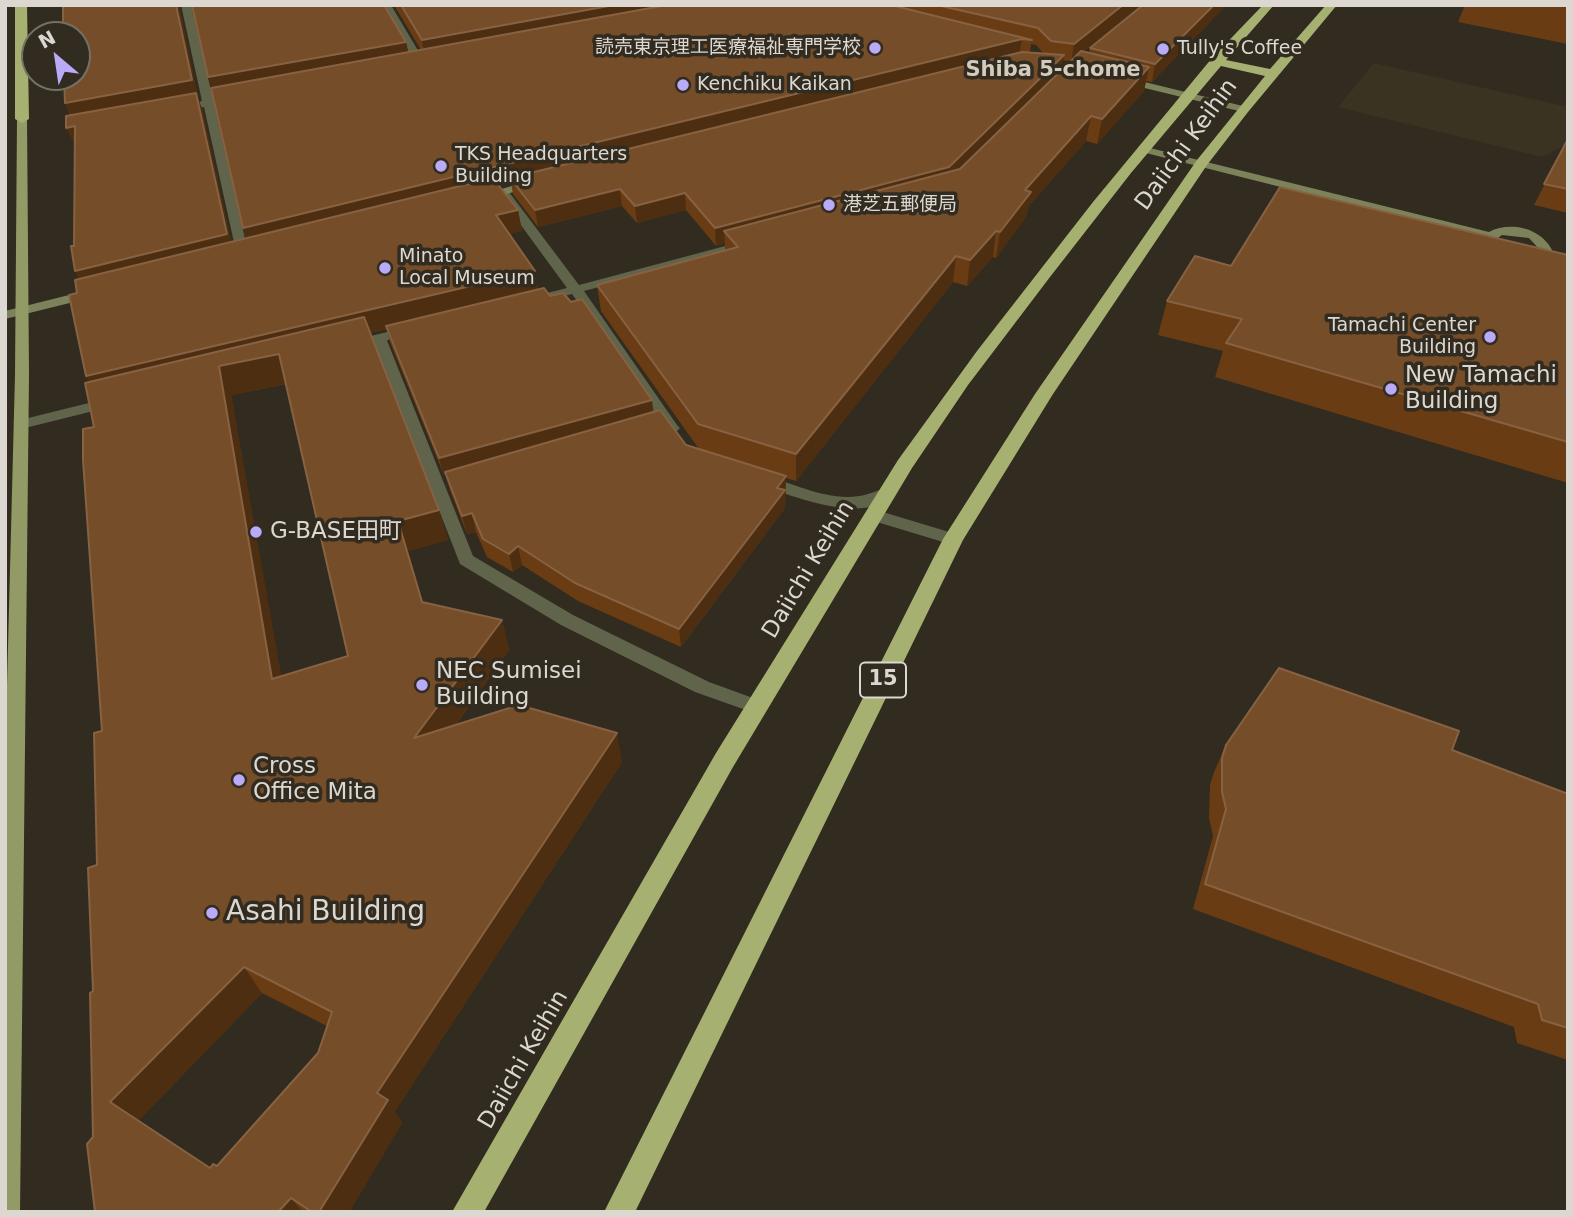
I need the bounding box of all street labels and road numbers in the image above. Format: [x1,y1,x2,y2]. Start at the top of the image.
street label: Daiichi Keihin [1130,74,1244,216]
street label: Daiichi Keihin [757,496,861,644]
road number: 15 [860,662,906,698]
street label: Daiichi Keihin [473,986,575,1134]

